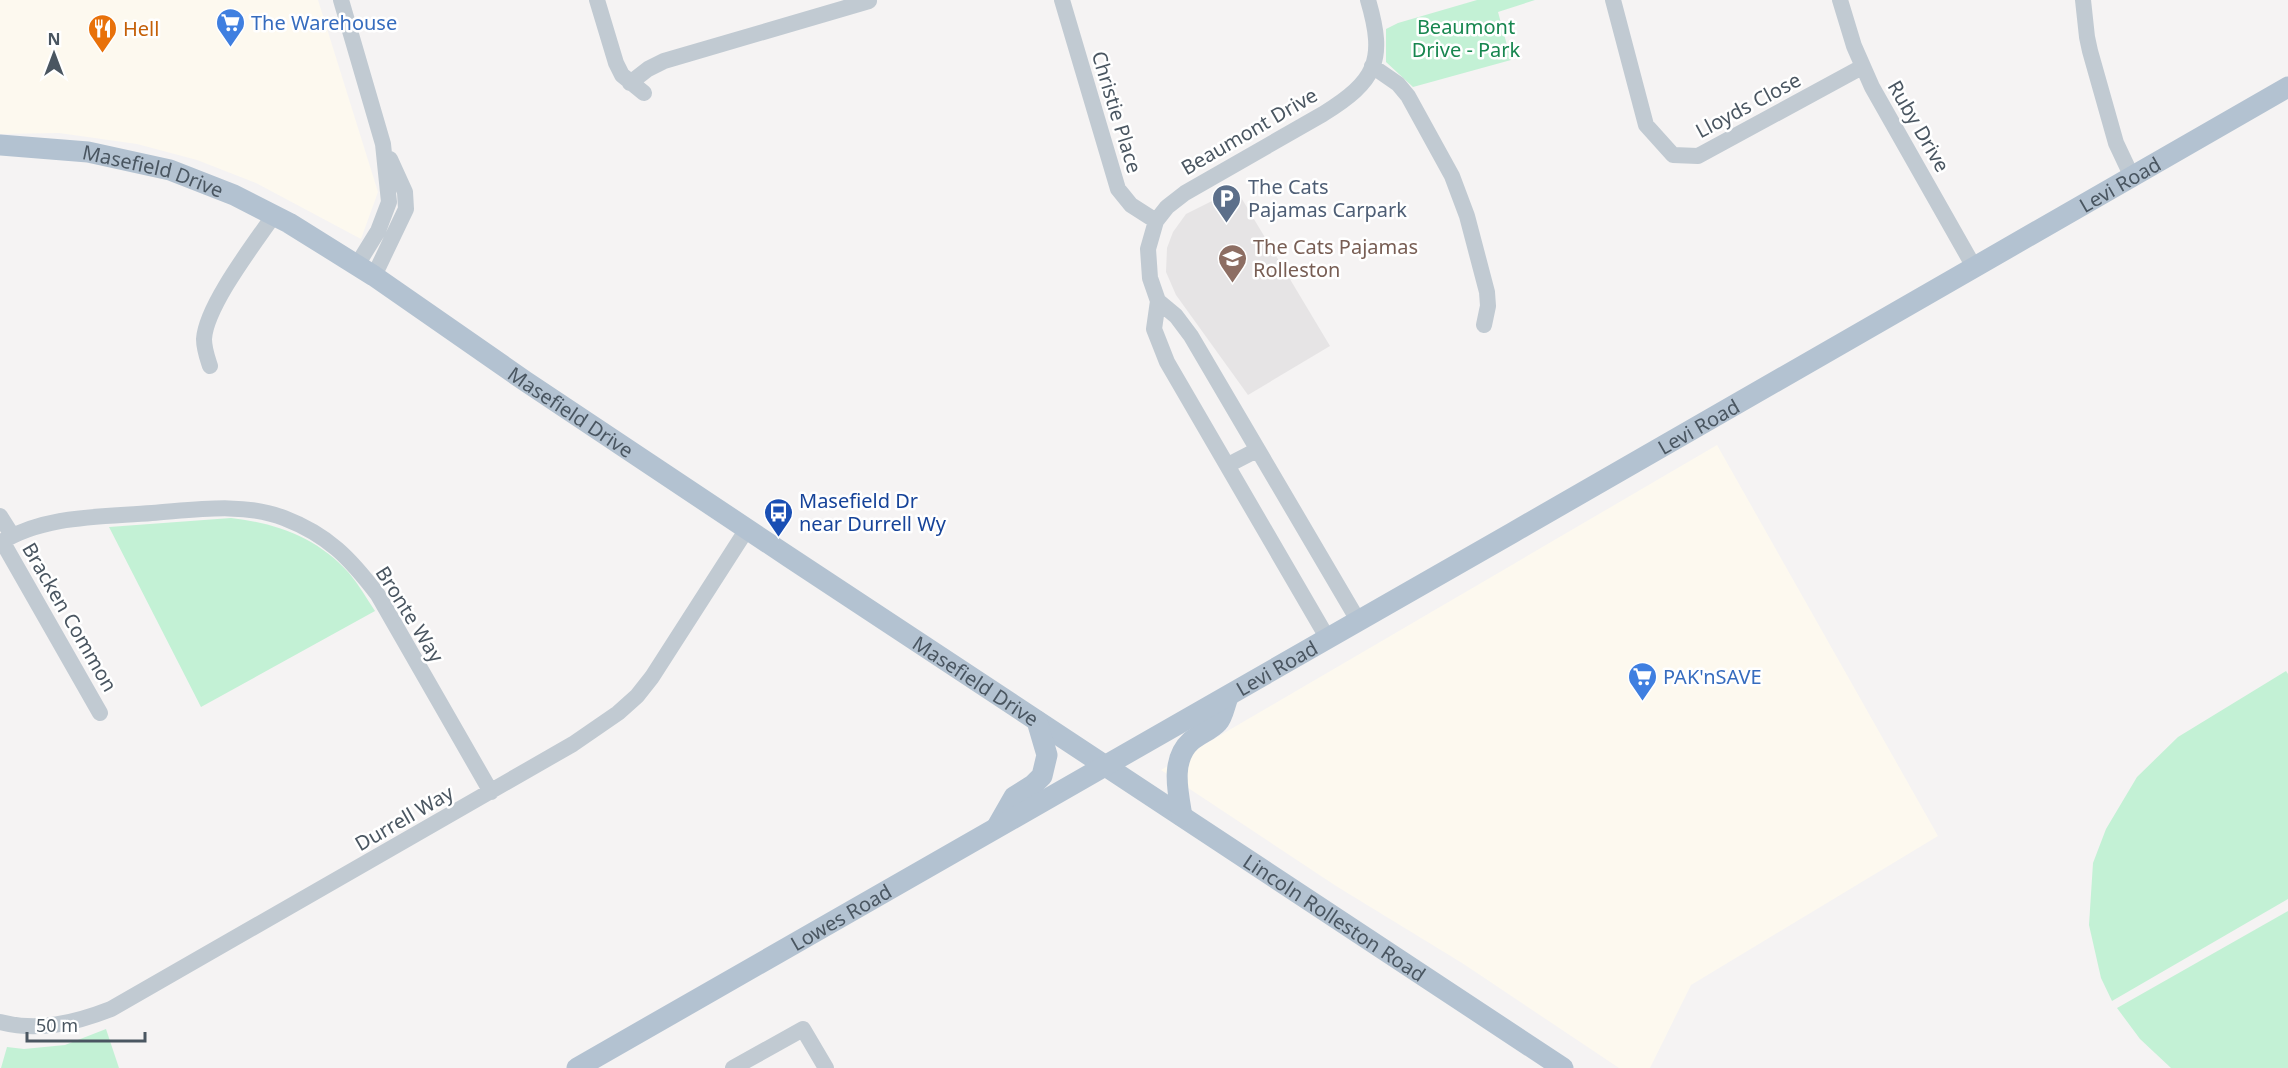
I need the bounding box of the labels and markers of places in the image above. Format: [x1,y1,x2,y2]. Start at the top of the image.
supermarket icon: The Warehouse [214,6,246,48]
place label: The Warehouse [251,9,397,36]
restaurant icon: Hell [86,12,118,54]
place label: Hell [123,15,159,42]
place label: The Cats Pajamas Carpark [1248,173,1407,223]
parking icon: The Cats Pajamas Carpark [1211,182,1243,224]
place label: The Cats Pajamas Rolleston [1253,233,1418,283]
school or university icon: The Cats Pajamas Rolleston [1216,242,1248,284]
place label: Masefield Dr near Durrell Wy [799,487,947,537]
bus stop icon: Masefield Dr near Durrell Wy [762,496,794,538]
supermarket icon: PAK'nSAVE [1626,660,1658,702]
place label: PAK'nSAVE [1663,663,1762,690]

